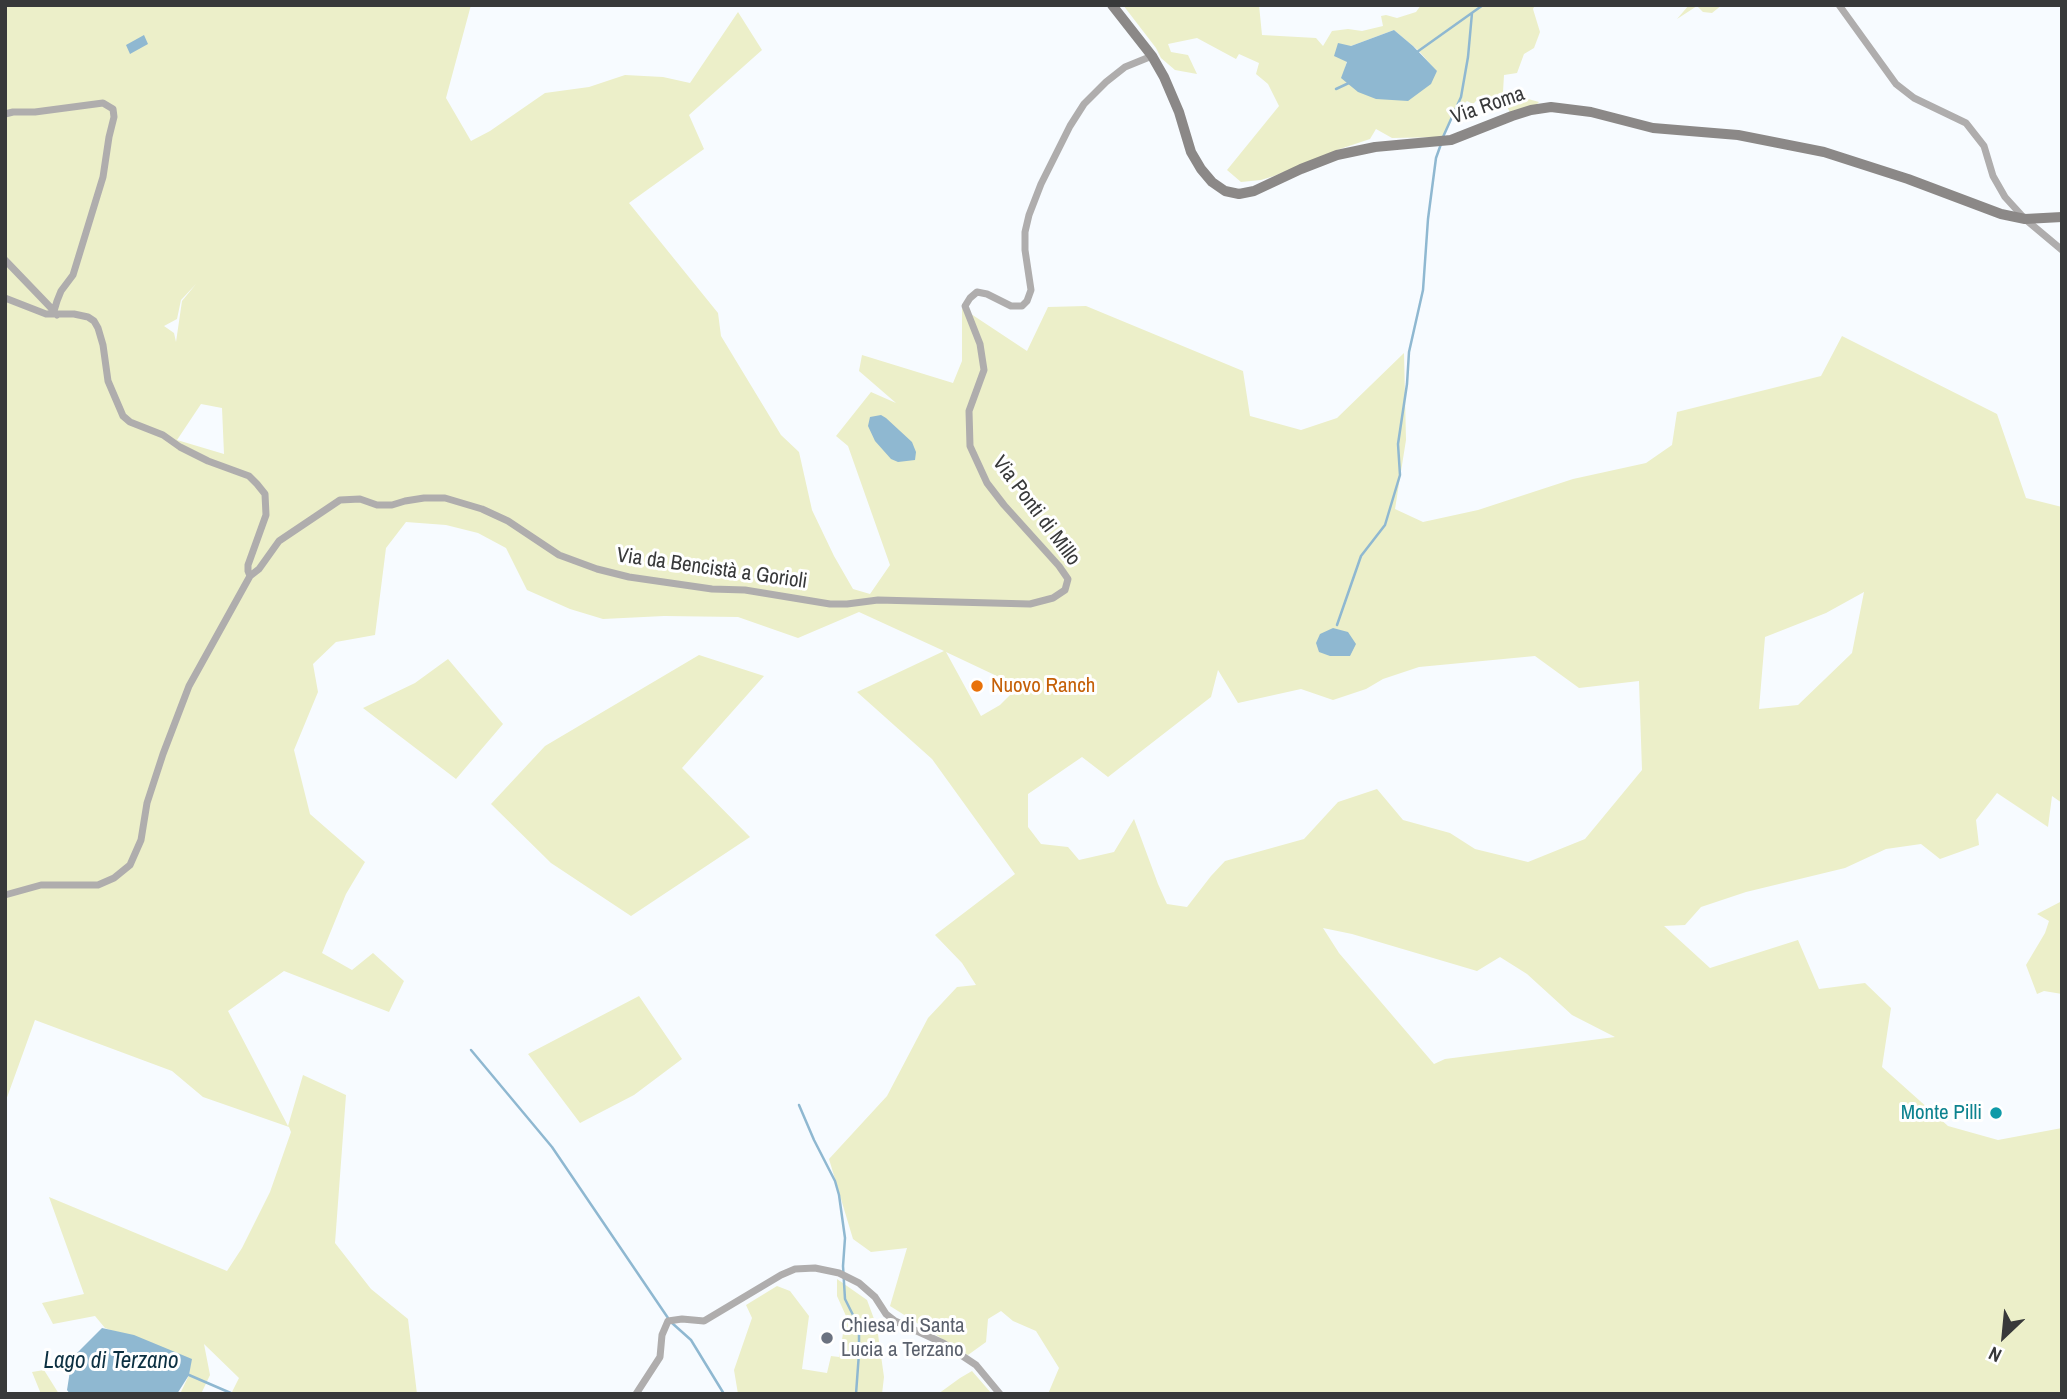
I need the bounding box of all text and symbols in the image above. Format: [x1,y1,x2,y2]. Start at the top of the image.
street label: Via Roma [1448,82,1528,130]
street label: Via Ponti di Millo [987,451,1085,571]
street label: Via da Bencistà a Gorioli [615,543,809,595]
place label: Nuovo Ranch [991,673,1095,699]
marker: Nuovo Ranch [969,678,985,694]
place label: Monte Pilli [1901,1100,1982,1126]
marker: Monte Pilli [1988,1105,2004,1121]
north arrow [1969,1301,2039,1371]
place label: Chiesa di Santa Lucia a Terzano [841,1313,965,1363]
marker: Chiesa di Santa Lucia a Terzano [819,1330,835,1346]
text: N [1984,1341,2006,1369]
water label: Lago di Terzano [44,1348,178,1376]

